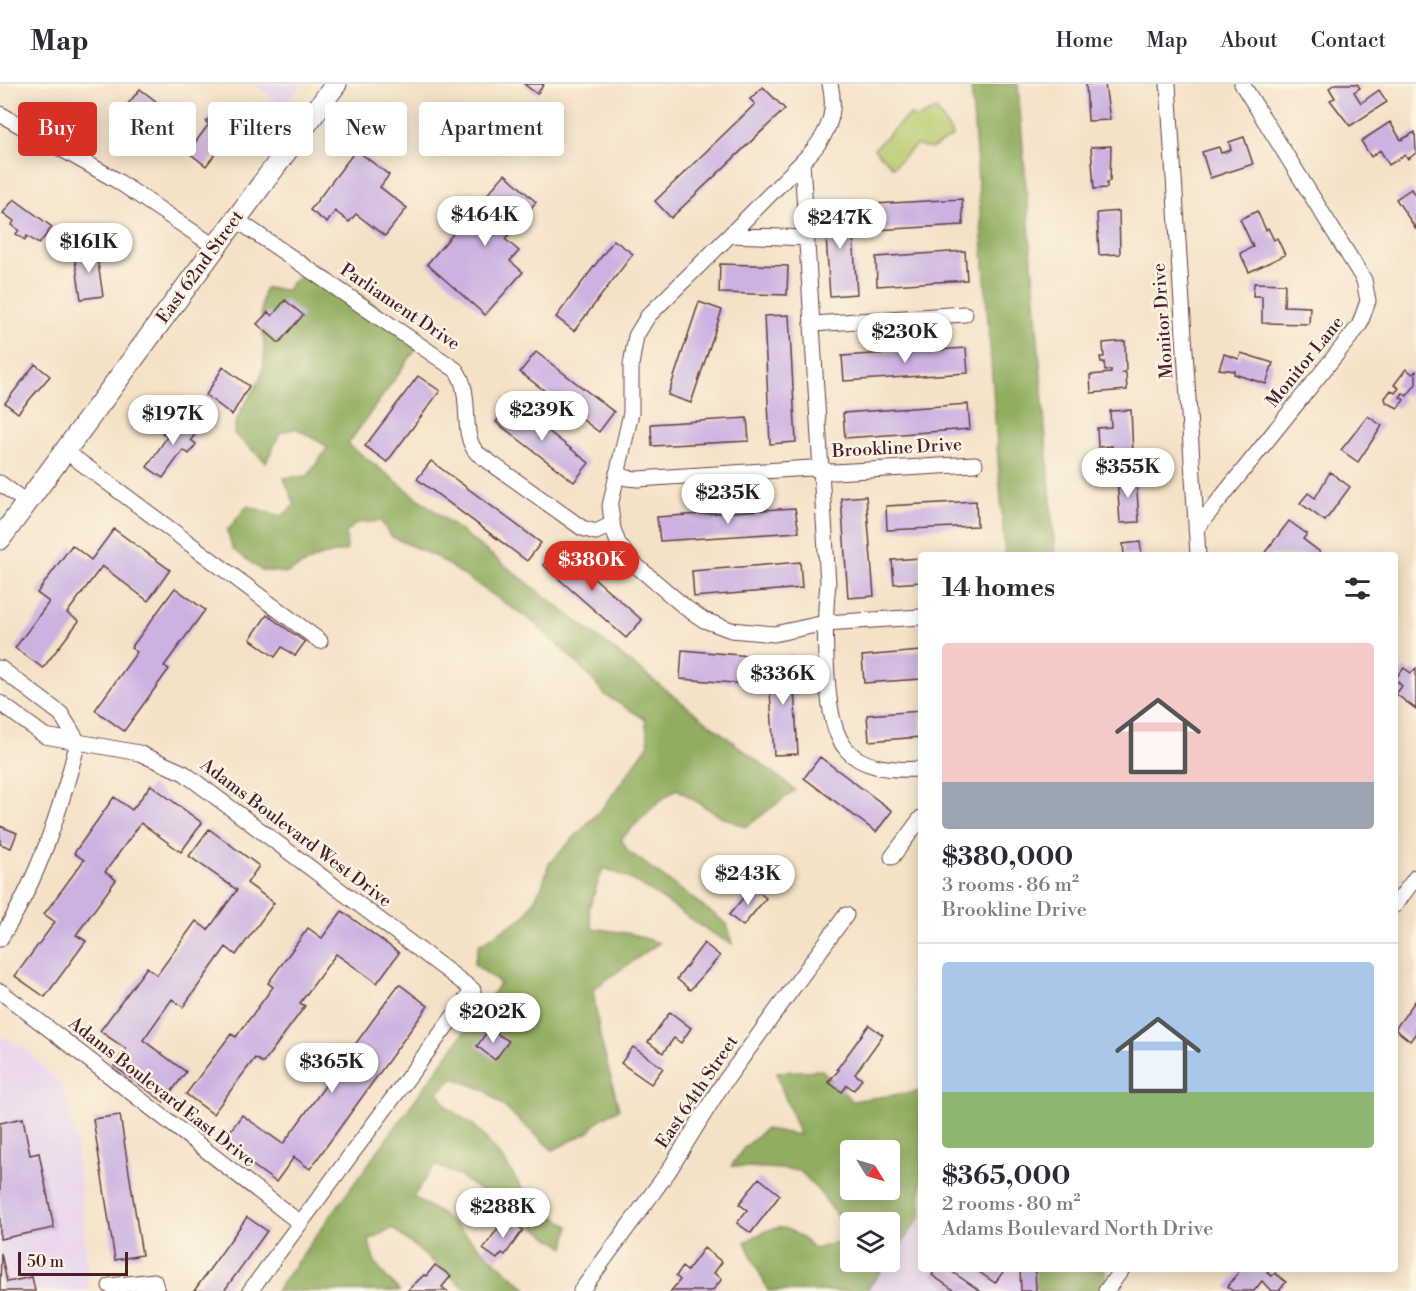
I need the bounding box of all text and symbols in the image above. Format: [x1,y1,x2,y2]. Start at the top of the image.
text: Map [30,24,89,59]
text: Home [1056,28,1113,54]
text: Map [1146,28,1188,54]
text: About [1221,28,1278,54]
text: Contact [1311,28,1386,54]
chip: Buy [18,102,97,156]
chip: Rent [109,102,196,156]
chip: Filters [208,102,313,156]
chip: New [325,102,407,156]
chip: Apartment [419,102,564,156]
pin: $464K [443,196,527,247]
pin: $247K [798,199,882,250]
text: $464K [451,203,519,228]
street label: East 62nd Street [151,205,249,328]
text: $247K [807,206,873,231]
pin: $161K [47,223,131,274]
text: $161K [60,230,118,255]
street label: Parliament Drive [336,258,464,356]
street label: Monitor Drive [1147,262,1179,380]
street label: Monitor Lane [1261,312,1349,412]
pin: $230K [863,313,947,364]
text: $230K [871,320,939,345]
pin: $239K [500,391,584,442]
pin: $197K [131,395,215,446]
text: $239K [509,398,575,423]
text: $197K [142,402,204,427]
street label: Brookline Drive [830,433,963,463]
pin: $355K [1086,448,1170,499]
text: $355K [1096,455,1160,480]
pin: $235K [686,474,770,525]
text: $235K [695,481,761,506]
pin: $380K [550,541,634,592]
text: $380K [558,548,626,573]
text: 14 homes [942,572,1055,604]
icon: filters [1341,572,1374,605]
pin: $336K [741,655,825,706]
text: $336K [751,662,815,687]
icon: home [1104,682,1212,790]
street label: Adams Boulevard West Drive [195,753,396,913]
text: $380,000 [942,841,1073,873]
pin: $243K [706,855,790,906]
text: $243K [715,862,781,887]
text: 3 rooms · 86 m² [942,873,1079,898]
text: Brookline Drive [942,898,1087,923]
pin: $202K [451,993,535,1044]
text: $202K [459,1000,527,1025]
icon: home [1104,1001,1212,1109]
street label: Adams Boulevard East Drive [63,1011,260,1172]
street label: East 64th Street [651,1031,744,1153]
pin: $365K [290,1043,374,1094]
text: $365K [299,1050,365,1075]
north arrow [840,1140,900,1200]
map controls [840,1140,900,1272]
text: $365,000 [942,1160,1070,1192]
pin: $288K [461,1188,545,1239]
text: 2 rooms · 80 m² [942,1192,1080,1217]
text: $288K [470,1195,536,1220]
button: layers [840,1212,900,1272]
text: Adams Boulevard North Drive [942,1217,1213,1242]
scale bar [18,1249,128,1276]
text: 50 m [27,1252,64,1272]

